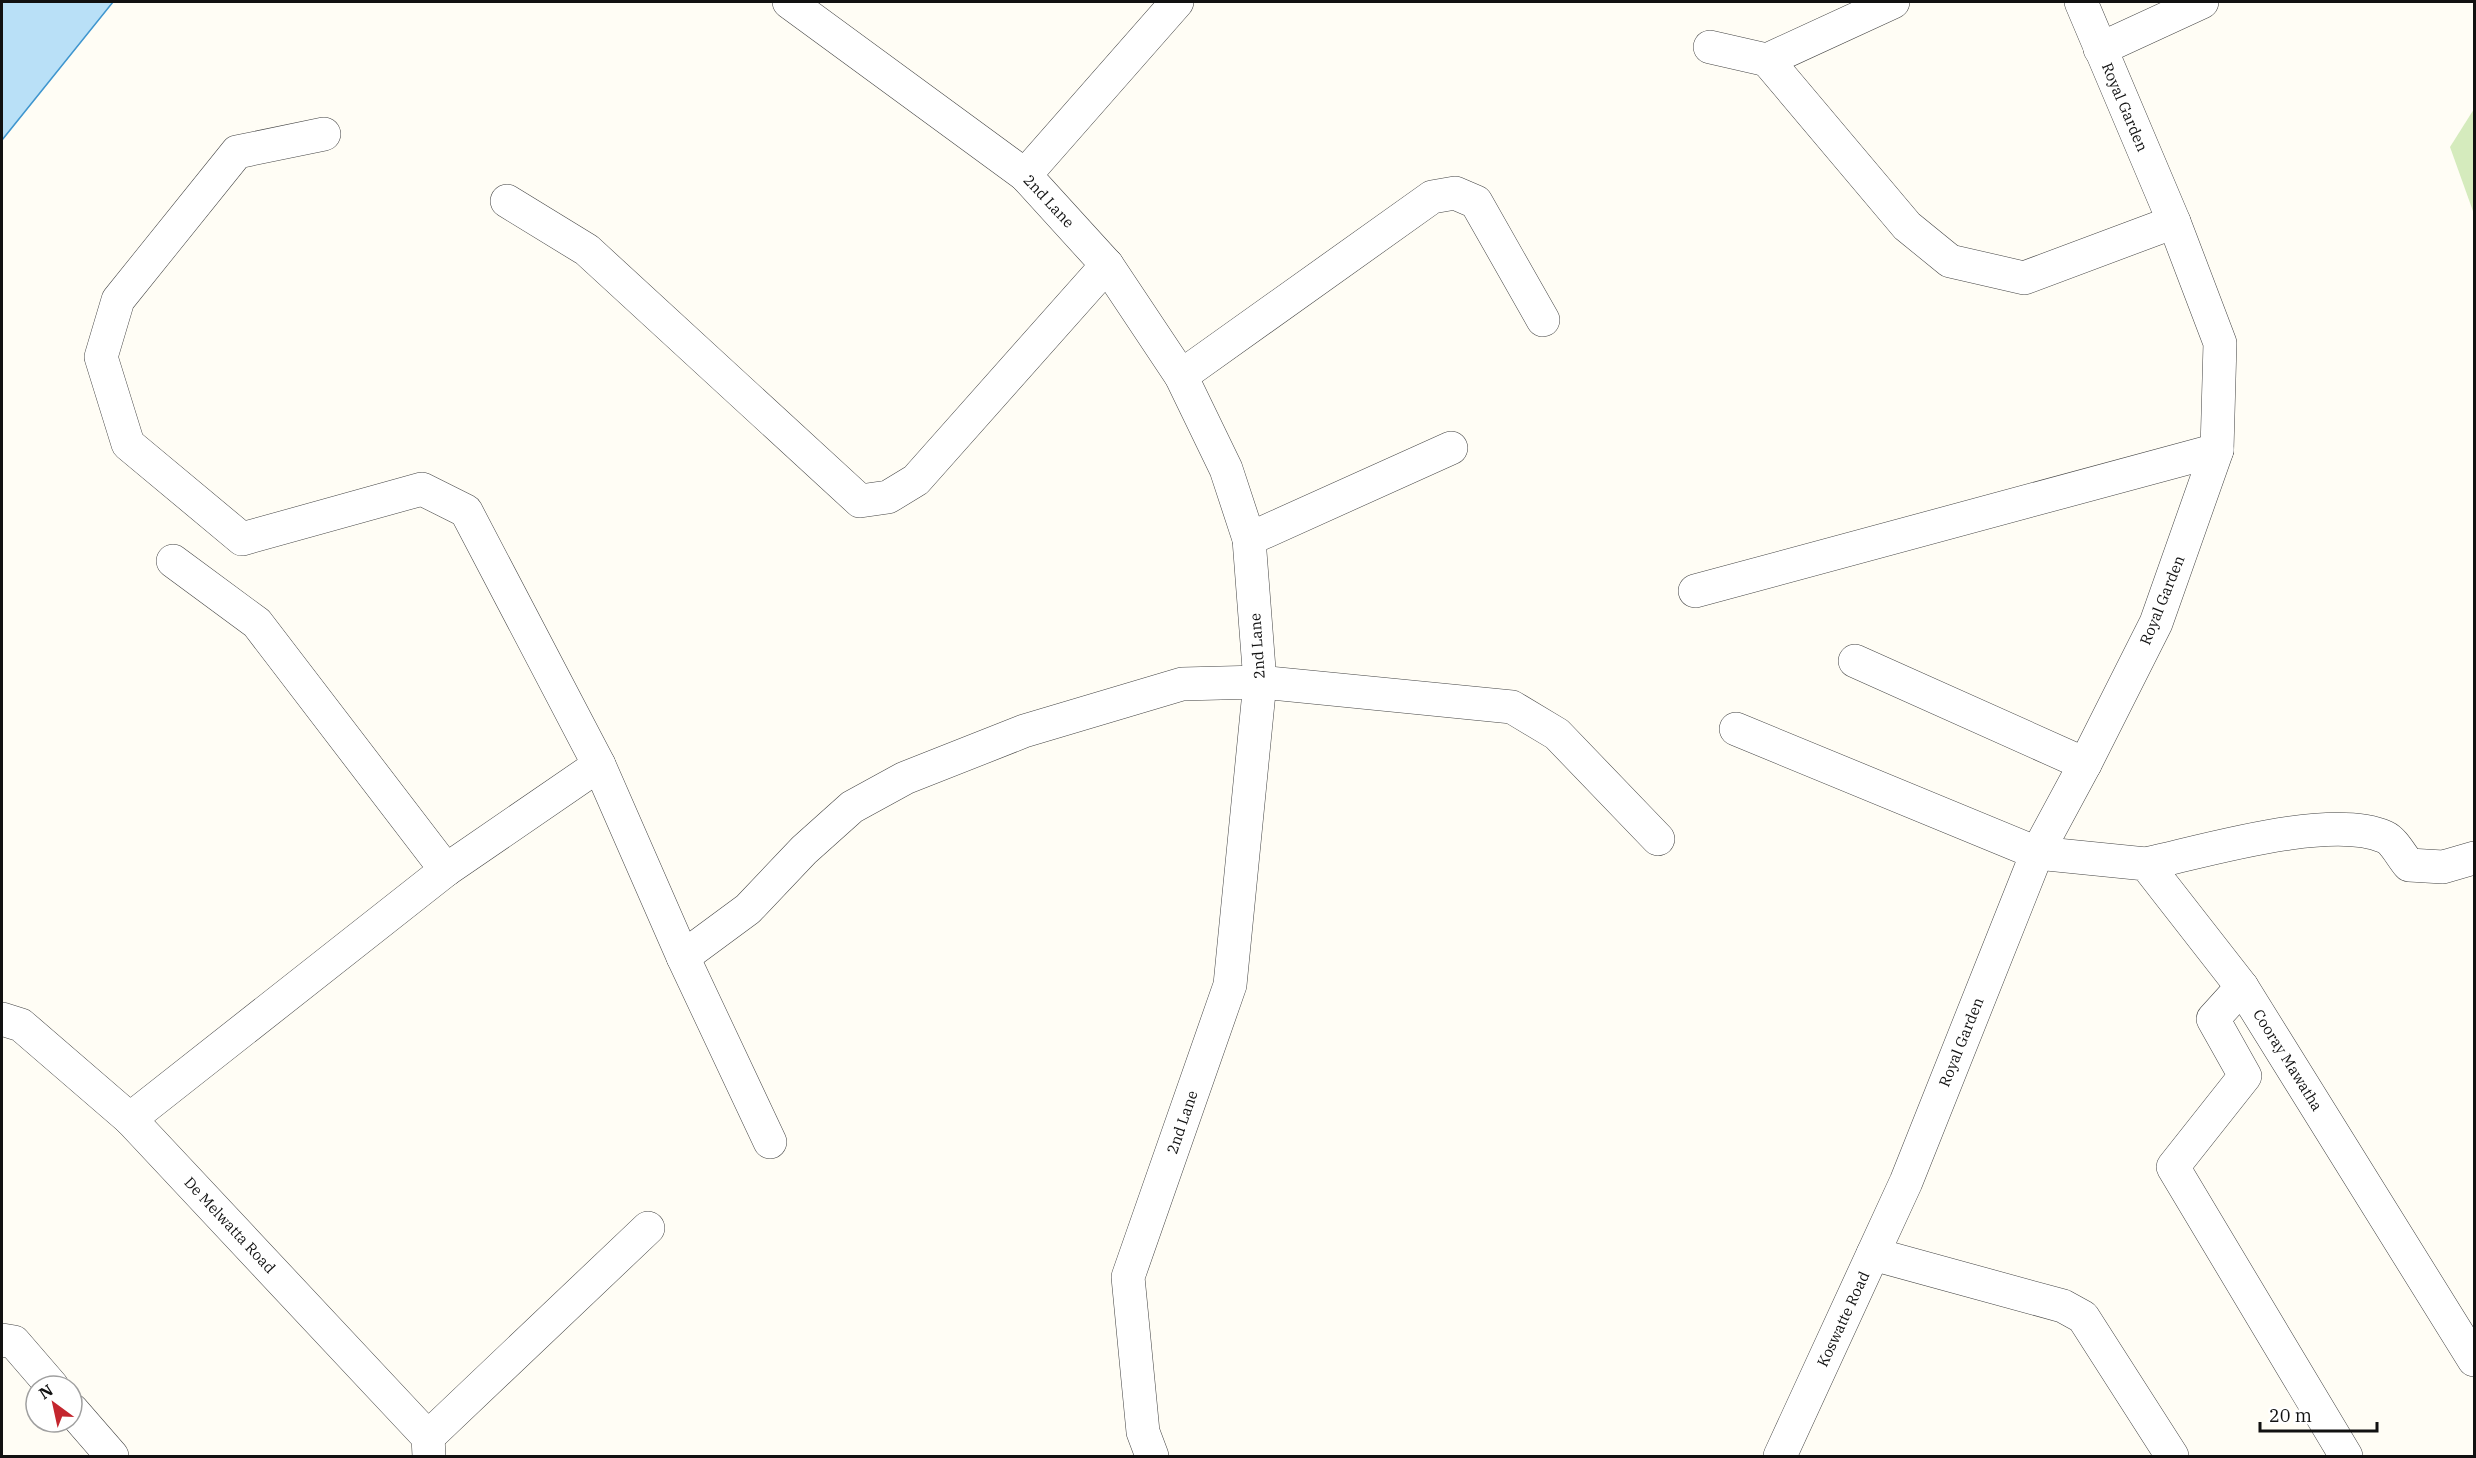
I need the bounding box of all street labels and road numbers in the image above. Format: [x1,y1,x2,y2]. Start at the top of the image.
street label: Royal Garden [2098,60,2152,155]
street label: 2nd Lane [1020,170,1078,232]
street label: Royal Garden [2135,552,2189,647]
street label: 2nd Lane [1245,612,1269,680]
street label: Royal Garden [1934,994,1988,1089]
street label: Cooray Mawatha [2249,1006,2327,1114]
street label: 2nd Lane [1162,1088,1202,1156]
street label: De Melwatta Road [180,1173,280,1277]
street label: Koswatte Road [1813,1268,1873,1370]

